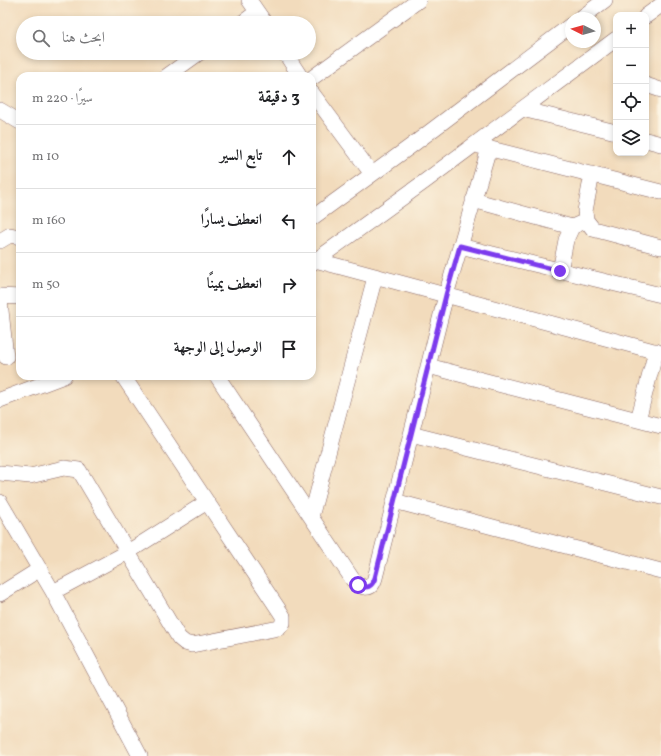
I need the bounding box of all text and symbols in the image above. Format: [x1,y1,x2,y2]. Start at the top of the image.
north arrow [565,12,601,48]
map controls [613,12,649,156]
button: + [613,12,649,48]
search box [16,16,316,60]
icon: search [30,27,52,49]
text: ابحث هنا [62,28,105,49]
button: − [613,48,649,84]
button: locate [613,84,649,120]
text: 3 دقيقة [258,86,300,109]
text: سيرًا · 220 m [32,90,93,108]
button: layers [613,120,649,156]
text: تابع السير [220,146,262,167]
icon: ahead [278,146,300,168]
text: 10 m [32,148,59,166]
text: انعطف يسارًا [201,210,262,231]
icon: left [278,210,300,232]
text: 160 m [32,212,66,230]
route end [551,262,569,280]
text: انعطف يمينًا [207,274,262,295]
icon: right [278,274,300,296]
text: 50 m [32,276,60,294]
text: الوصول إلى الوجهة [174,338,262,359]
icon: arrive [278,338,300,360]
route start [349,576,367,594]

